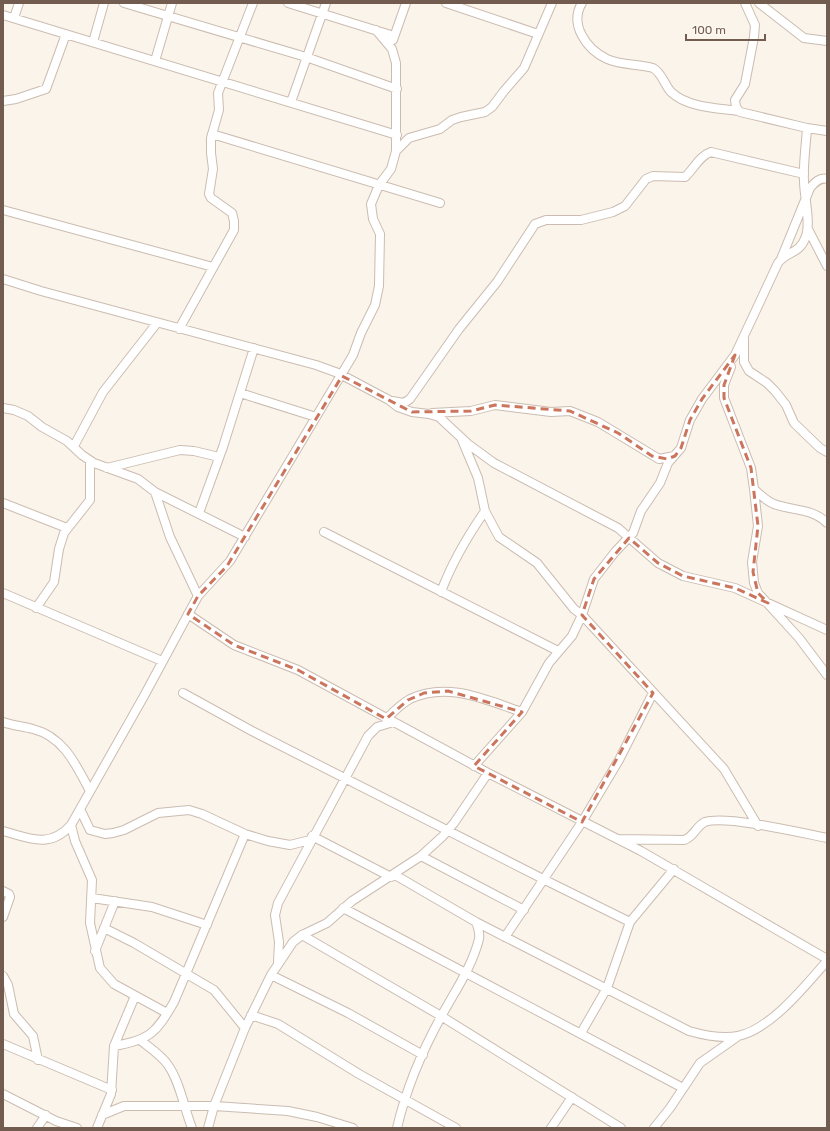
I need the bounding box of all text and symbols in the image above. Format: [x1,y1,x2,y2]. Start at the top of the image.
scale bar [686,16,765,42]
text: 100 m [692,23,726,37]

